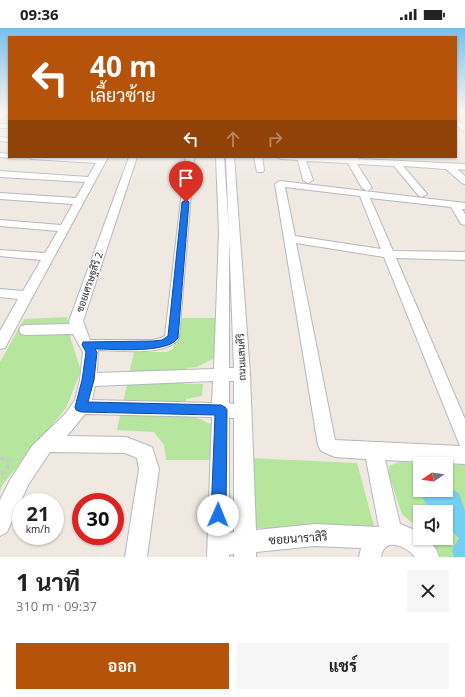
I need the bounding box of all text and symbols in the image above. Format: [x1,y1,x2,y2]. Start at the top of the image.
text: 09:36 [20,4,59,24]
text: 40 m [90,47,157,85]
icon: left [24,52,76,104]
text: เลี้ยวซ้าย [90,83,156,107]
icon: left [180,128,202,150]
icon: ahead [222,128,244,150]
icon: right [264,128,286,150]
pin [169,161,203,202]
icon: arrive [175,167,197,189]
street label: ซอยเศรษฐสิริ 2 [72,250,107,314]
street label: ถนนแสนศิริ [233,333,249,381]
north arrow [413,457,453,497]
map controls [413,457,453,545]
speed limit sign: 30 [72,493,124,545]
position arrow [197,494,239,536]
text: 21 [27,500,49,527]
button: sound [413,505,453,545]
text: km/h [26,522,50,536]
street label: ซอยนาราสิริ [268,527,328,549]
text: 1 นาที [16,565,80,598]
button: close [407,570,449,612]
text: 310 m · 09:37 [16,597,97,615]
button: ออก [16,643,229,689]
button: แชร์ [237,643,449,689]

